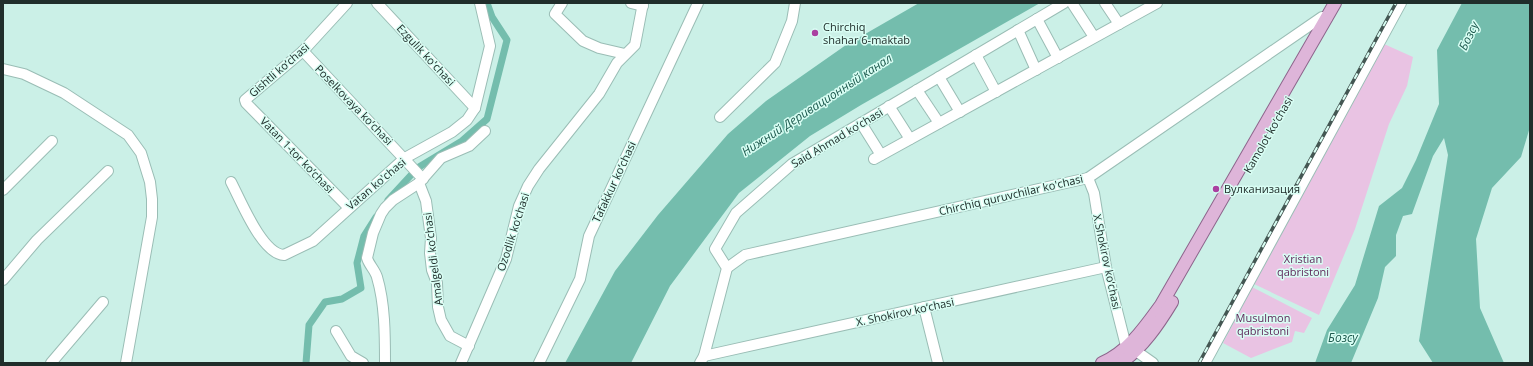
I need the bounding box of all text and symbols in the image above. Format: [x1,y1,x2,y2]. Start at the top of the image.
water label: Бозсу [1454,17,1483,53]
place label: Chirchiq shahar 6-maktab [823,19,910,47]
street label: Ezgulik ko'chasi [394,21,459,89]
marker: Chirchiq shahar 6-maktab [810,28,820,38]
street label: Gishtli ko‘chasi [245,39,312,100]
water label: Нижний Деривационный канал [738,49,896,160]
street label: Poselkovaya ko‘chasi [312,61,397,148]
street label: Kamolot ko‘chasi [1240,94,1296,176]
street label: Said Ahmad ko‘chasi [788,104,885,171]
street label: Vatan 1-tor ko‘chasi [257,113,338,196]
street label: Tafakkur ko‘chasi [588,139,639,225]
street label: Vatan ko'chasi [343,154,409,213]
street label: Chirchiq quruvchilar ko'chasi [937,171,1084,218]
place label: Вулканизация [1224,181,1300,196]
marker: Вулканизация [1211,184,1221,194]
street label: Ozodlik ko‘chasi [493,191,532,273]
street label: Amalgeldi ko‘chasi [419,212,446,306]
street label: X.Shokirov ko‘chasi [1090,213,1125,311]
park label: Xristian qabristoni [1277,251,1329,279]
street label: X. Shokirov ko‘chasi [854,294,955,329]
park label: Musulmon qabristoni [1236,310,1290,338]
water label: Бозсу [1328,329,1359,346]

